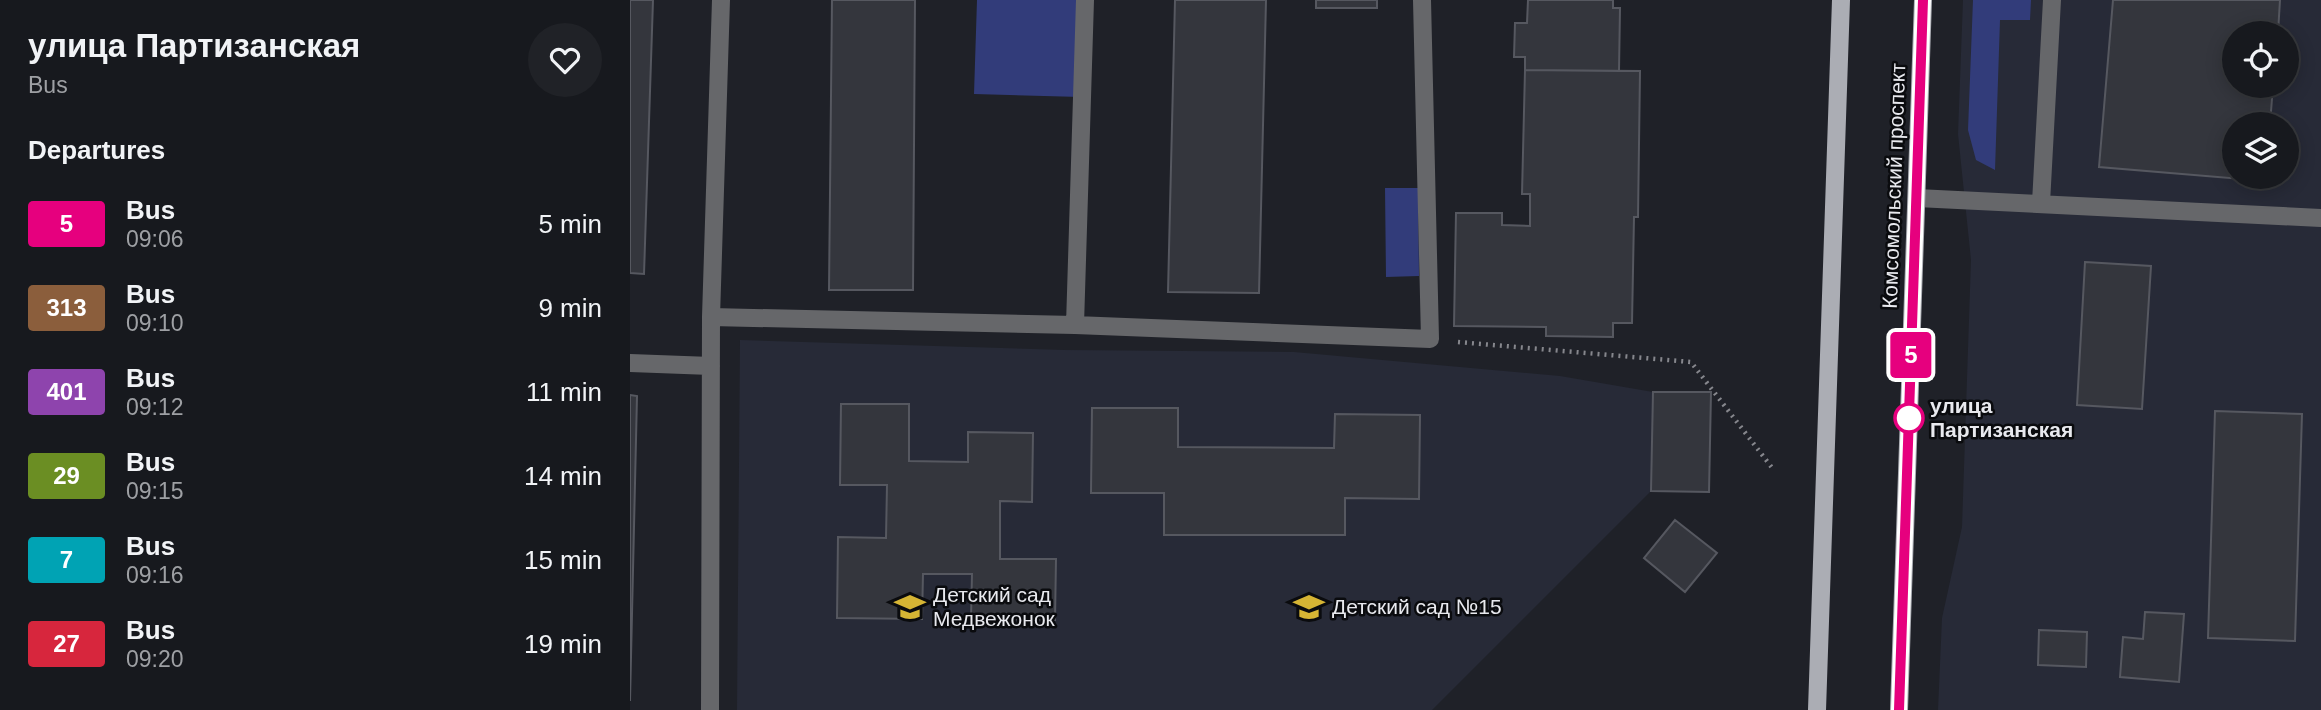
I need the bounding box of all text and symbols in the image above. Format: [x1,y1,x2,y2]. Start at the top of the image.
map controls [2222,21,2299,189]
button: locate [2222,21,2299,98]
button: heart [528,23,602,97]
text: улица Партизанская [28,27,360,64]
street label: Комсомольский проспект [1878,62,1909,309]
text: Bus [28,72,68,98]
button: layers [2222,112,2299,189]
text: Departures [28,135,165,165]
text: Bus [126,195,175,225]
text: 5 min [538,209,602,239]
text: 5 [60,210,73,237]
text: 09:06 [126,226,184,252]
text: Bus [126,279,175,309]
text: 9 min [538,293,602,323]
text: 313 [46,294,87,321]
text: 09:10 [126,310,184,336]
line badge: 5 [1888,332,1934,378]
text: 5 [1904,341,1918,368]
text: Bus [126,363,175,393]
text: 11 min [526,377,602,407]
text: 401 [46,378,87,405]
text: 09:12 [126,394,184,420]
place label: улица Партизанская [1930,394,2073,441]
marker: улица Партизанская [1894,403,1924,433]
text: Bus [126,447,175,477]
text: 14 min [524,461,602,491]
text: 29 [53,462,80,489]
text: 09:15 [126,478,184,504]
text: Bus [126,531,175,561]
text: 15 min [524,545,602,575]
text: 7 [60,546,73,573]
text: 09:16 [126,562,184,588]
place label: Детский сад Медвежонок [933,583,1056,630]
school or university icon: Детский сад Медвежонок [893,590,927,624]
school or university icon: Детский сад №15 [1292,590,1326,624]
place label: Детский сад №15 [1332,595,1502,618]
text: Bus [126,615,175,645]
text: 19 min [524,629,602,659]
text: 27 [53,630,80,657]
text: 09:20 [126,646,184,672]

